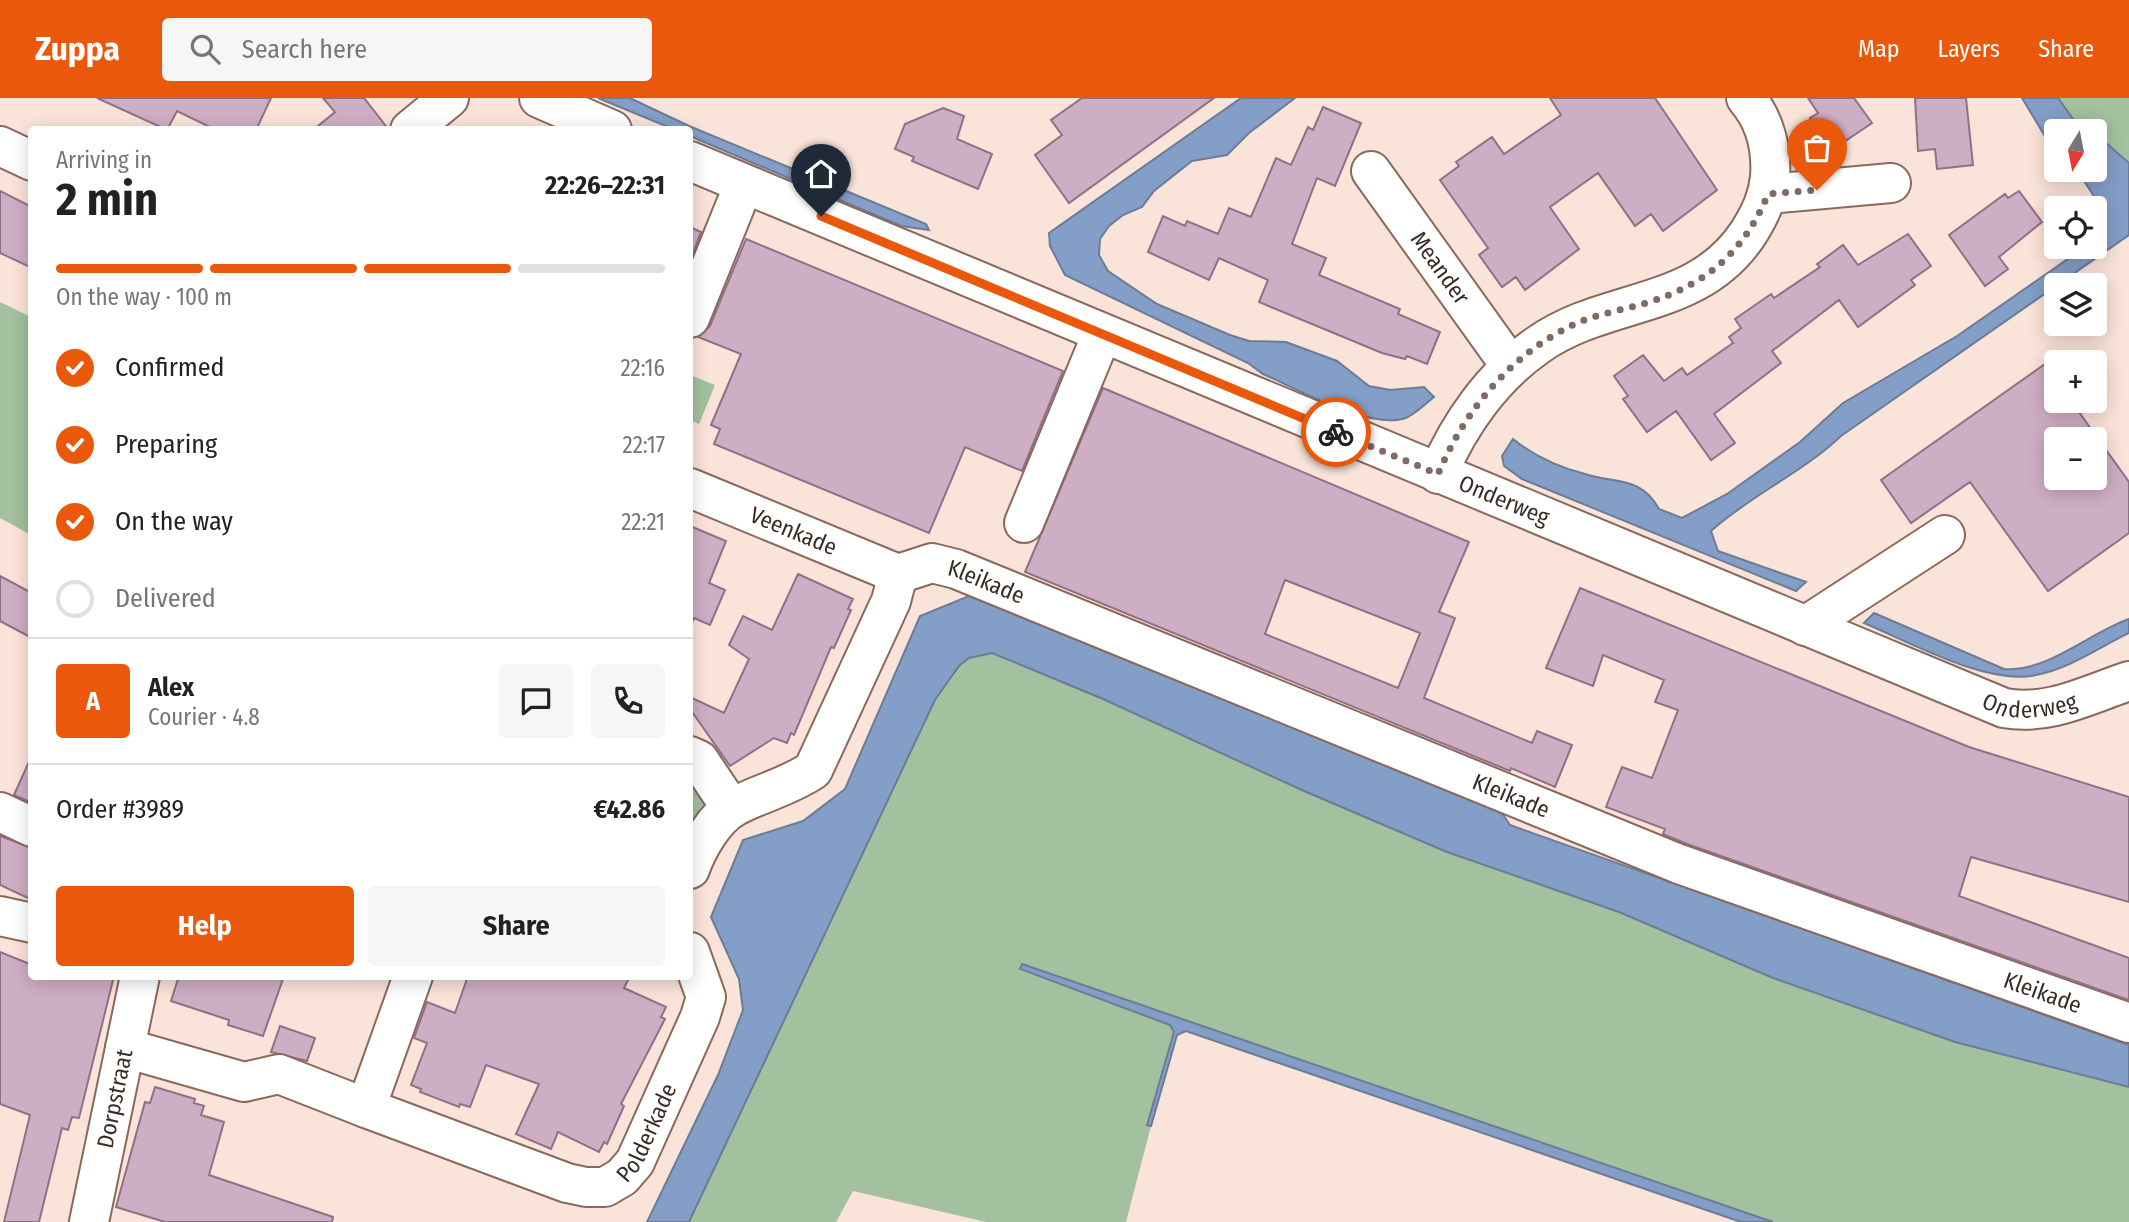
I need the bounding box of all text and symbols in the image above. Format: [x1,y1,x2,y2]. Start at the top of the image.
search box [162,18,652,81]
text: Zuppa [35,29,120,69]
icon: search [186,30,224,68]
text: Search here [242,34,367,65]
text: Map [1858,35,1900,63]
text: Layers [1938,35,2000,63]
text: Share [2038,35,2094,63]
pin [1787,118,1847,190]
north arrow [2044,119,2107,182]
map controls [2044,119,2107,490]
icon: bag [1798,129,1836,167]
pin [791,144,851,216]
text: Arriving in [56,146,152,174]
icon: home [802,155,840,193]
text: 22:26–22:31 [545,170,665,201]
text: 2 min [56,172,158,227]
button: locate [2044,196,2107,259]
street label: Meander [1405,226,1476,309]
button: layers [2044,273,2107,336]
text: On the way · 100 m [56,283,232,311]
icon: check [56,349,94,387]
button: + [2044,350,2107,413]
text: Confirmed [115,352,225,383]
text: 22:16 [620,354,665,382]
courier [1301,397,1371,467]
icon: bike [1317,413,1355,451]
icon: check [56,426,94,464]
button: − [2044,427,2107,490]
text: Preparing [115,429,217,460]
text: 22:17 [622,431,665,459]
street label: Onderweg [1455,469,1554,531]
street label: Veenkade [746,500,841,561]
icon: check [56,503,94,541]
text: On the way [115,506,233,537]
text: 22:21 [621,508,665,536]
street label: Kleikade [945,554,1029,609]
text: Delivered [115,583,216,614]
button: chat [499,664,573,738]
button: phone [591,664,665,738]
text: Alex [148,672,194,703]
text: A [86,686,100,717]
street label: Onderweg [1978,687,2081,724]
text: Courier · 4.8 [148,703,260,731]
street label: Kleikade [1468,767,1554,824]
text: Order #3989 [56,794,184,825]
text: €42.86 [593,794,665,825]
button: Help [56,886,354,966]
button: Share [368,886,665,966]
street label: Kleikade [2000,966,2085,1019]
street label: Dorpstraat [91,1046,139,1151]
street label: Polderkade [610,1079,682,1188]

